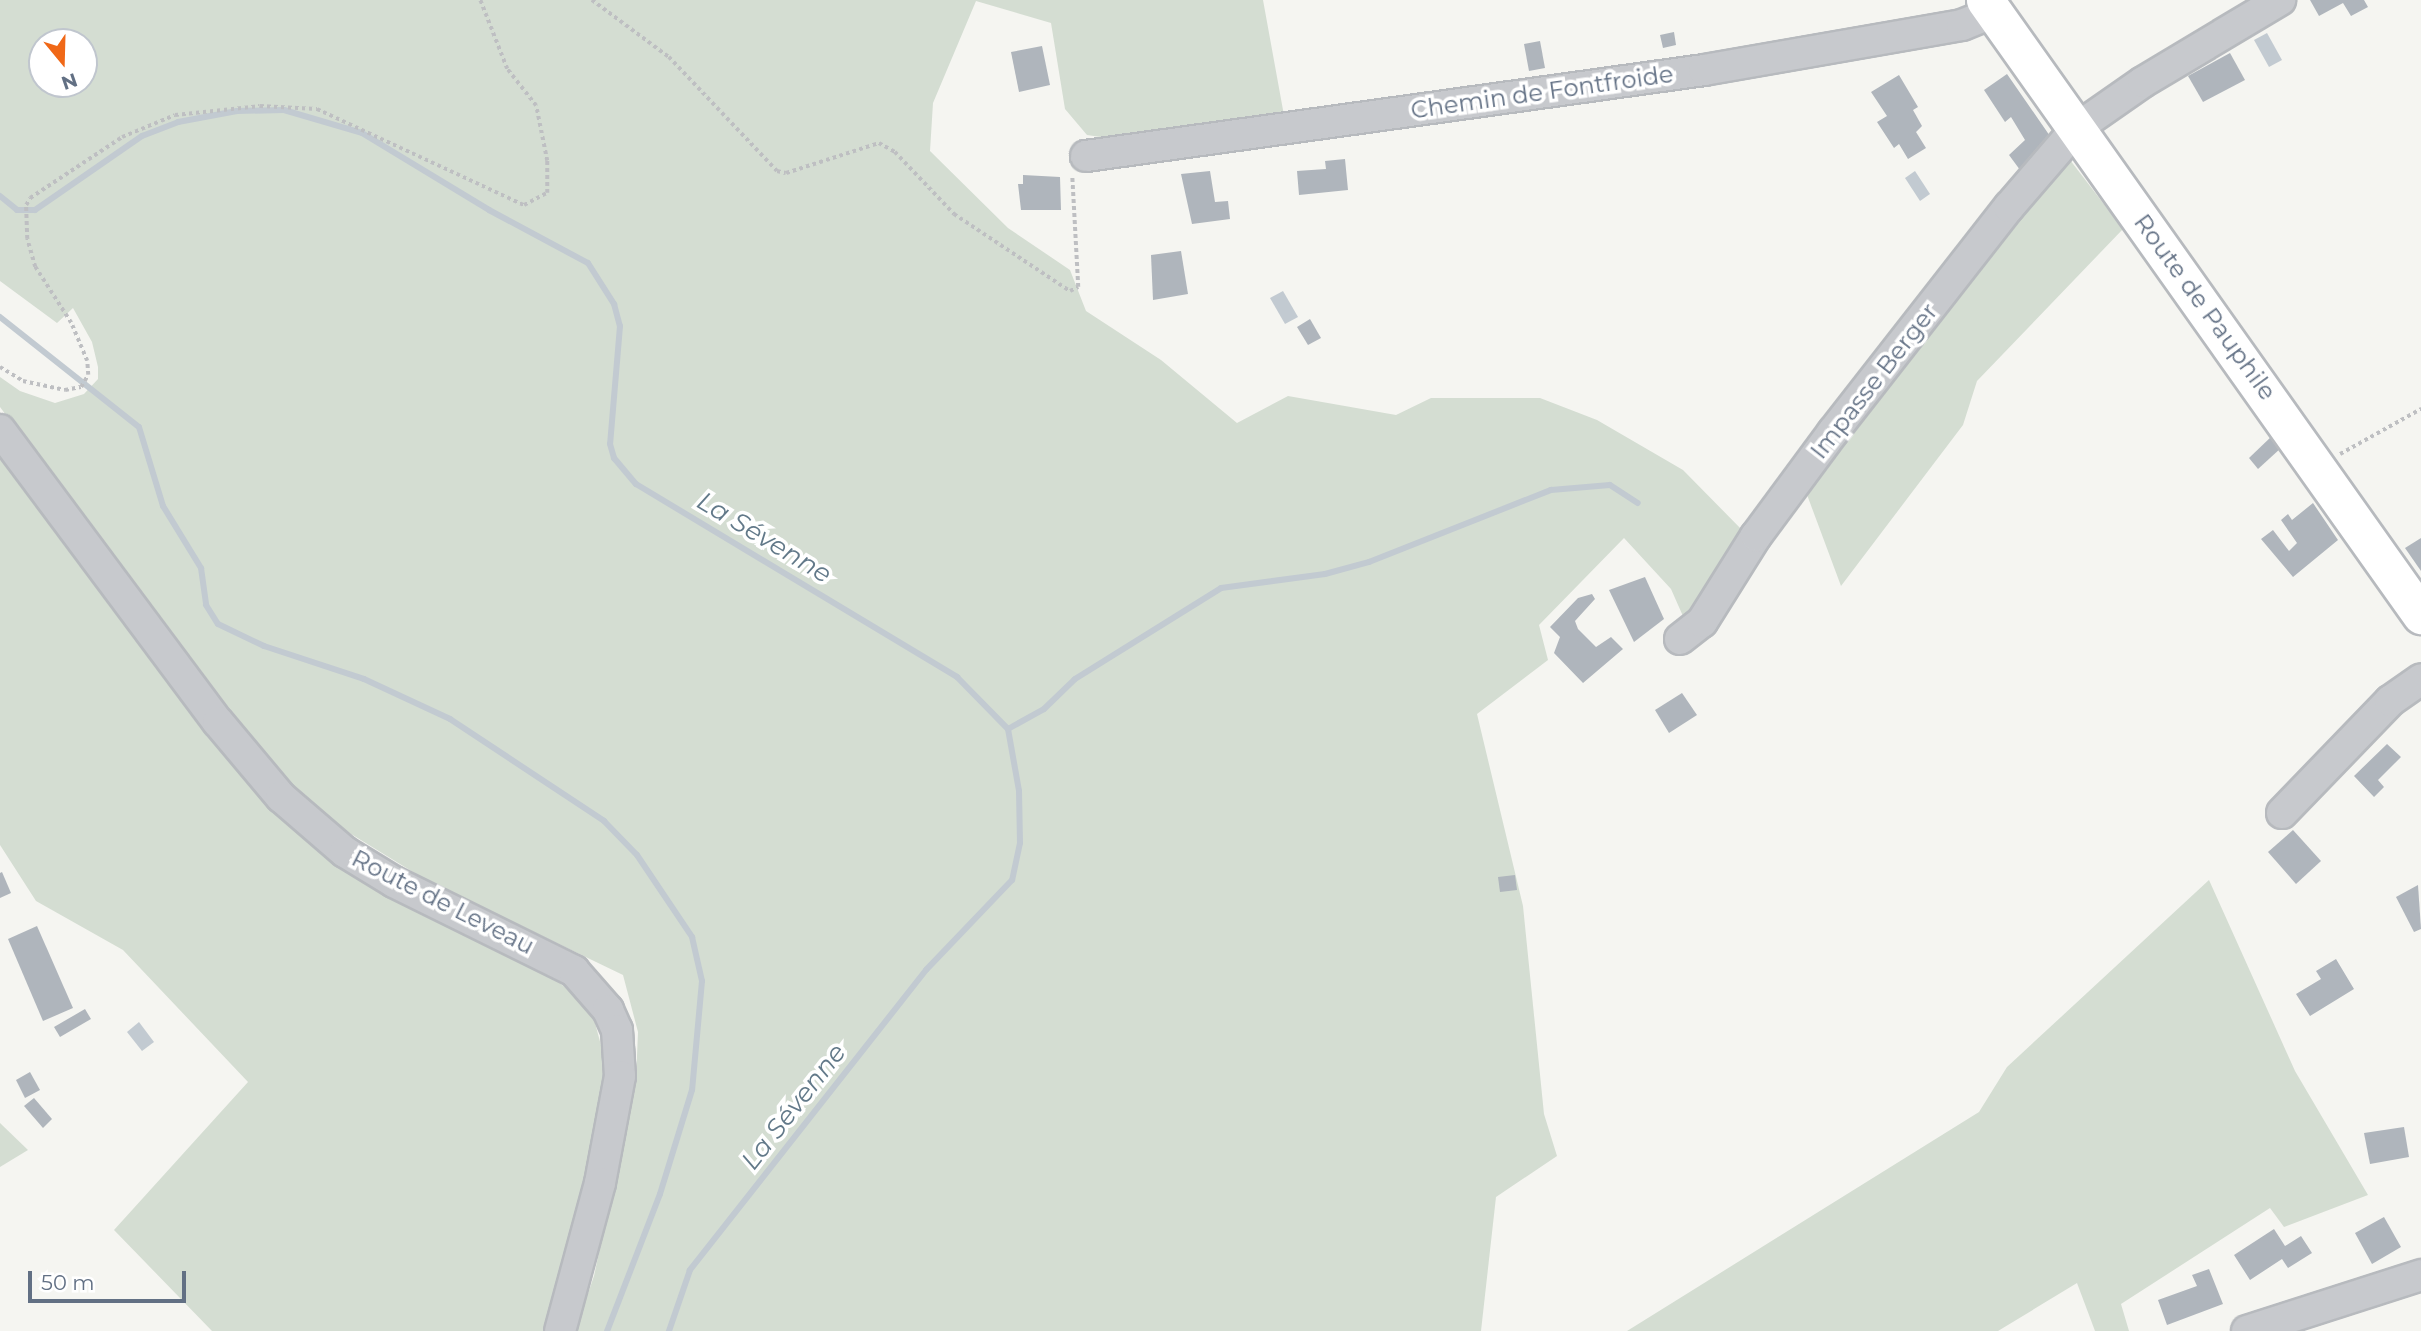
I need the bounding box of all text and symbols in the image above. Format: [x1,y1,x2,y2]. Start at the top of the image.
north arrow [28,28,98,98]
street label: Chemin de Fontfroide [1409,59,1675,125]
text: N [58,68,80,95]
street label: Route de Pauphile [2128,208,2282,406]
street label: Impasse Berger [1804,297,1944,465]
water label: La Sévenne [691,486,837,590]
street label: Route de Leveau [347,844,539,960]
water label: La Sévenne [735,1038,853,1176]
scale bar [32,1258,189,1302]
text: 50 m [41,1270,95,1295]

